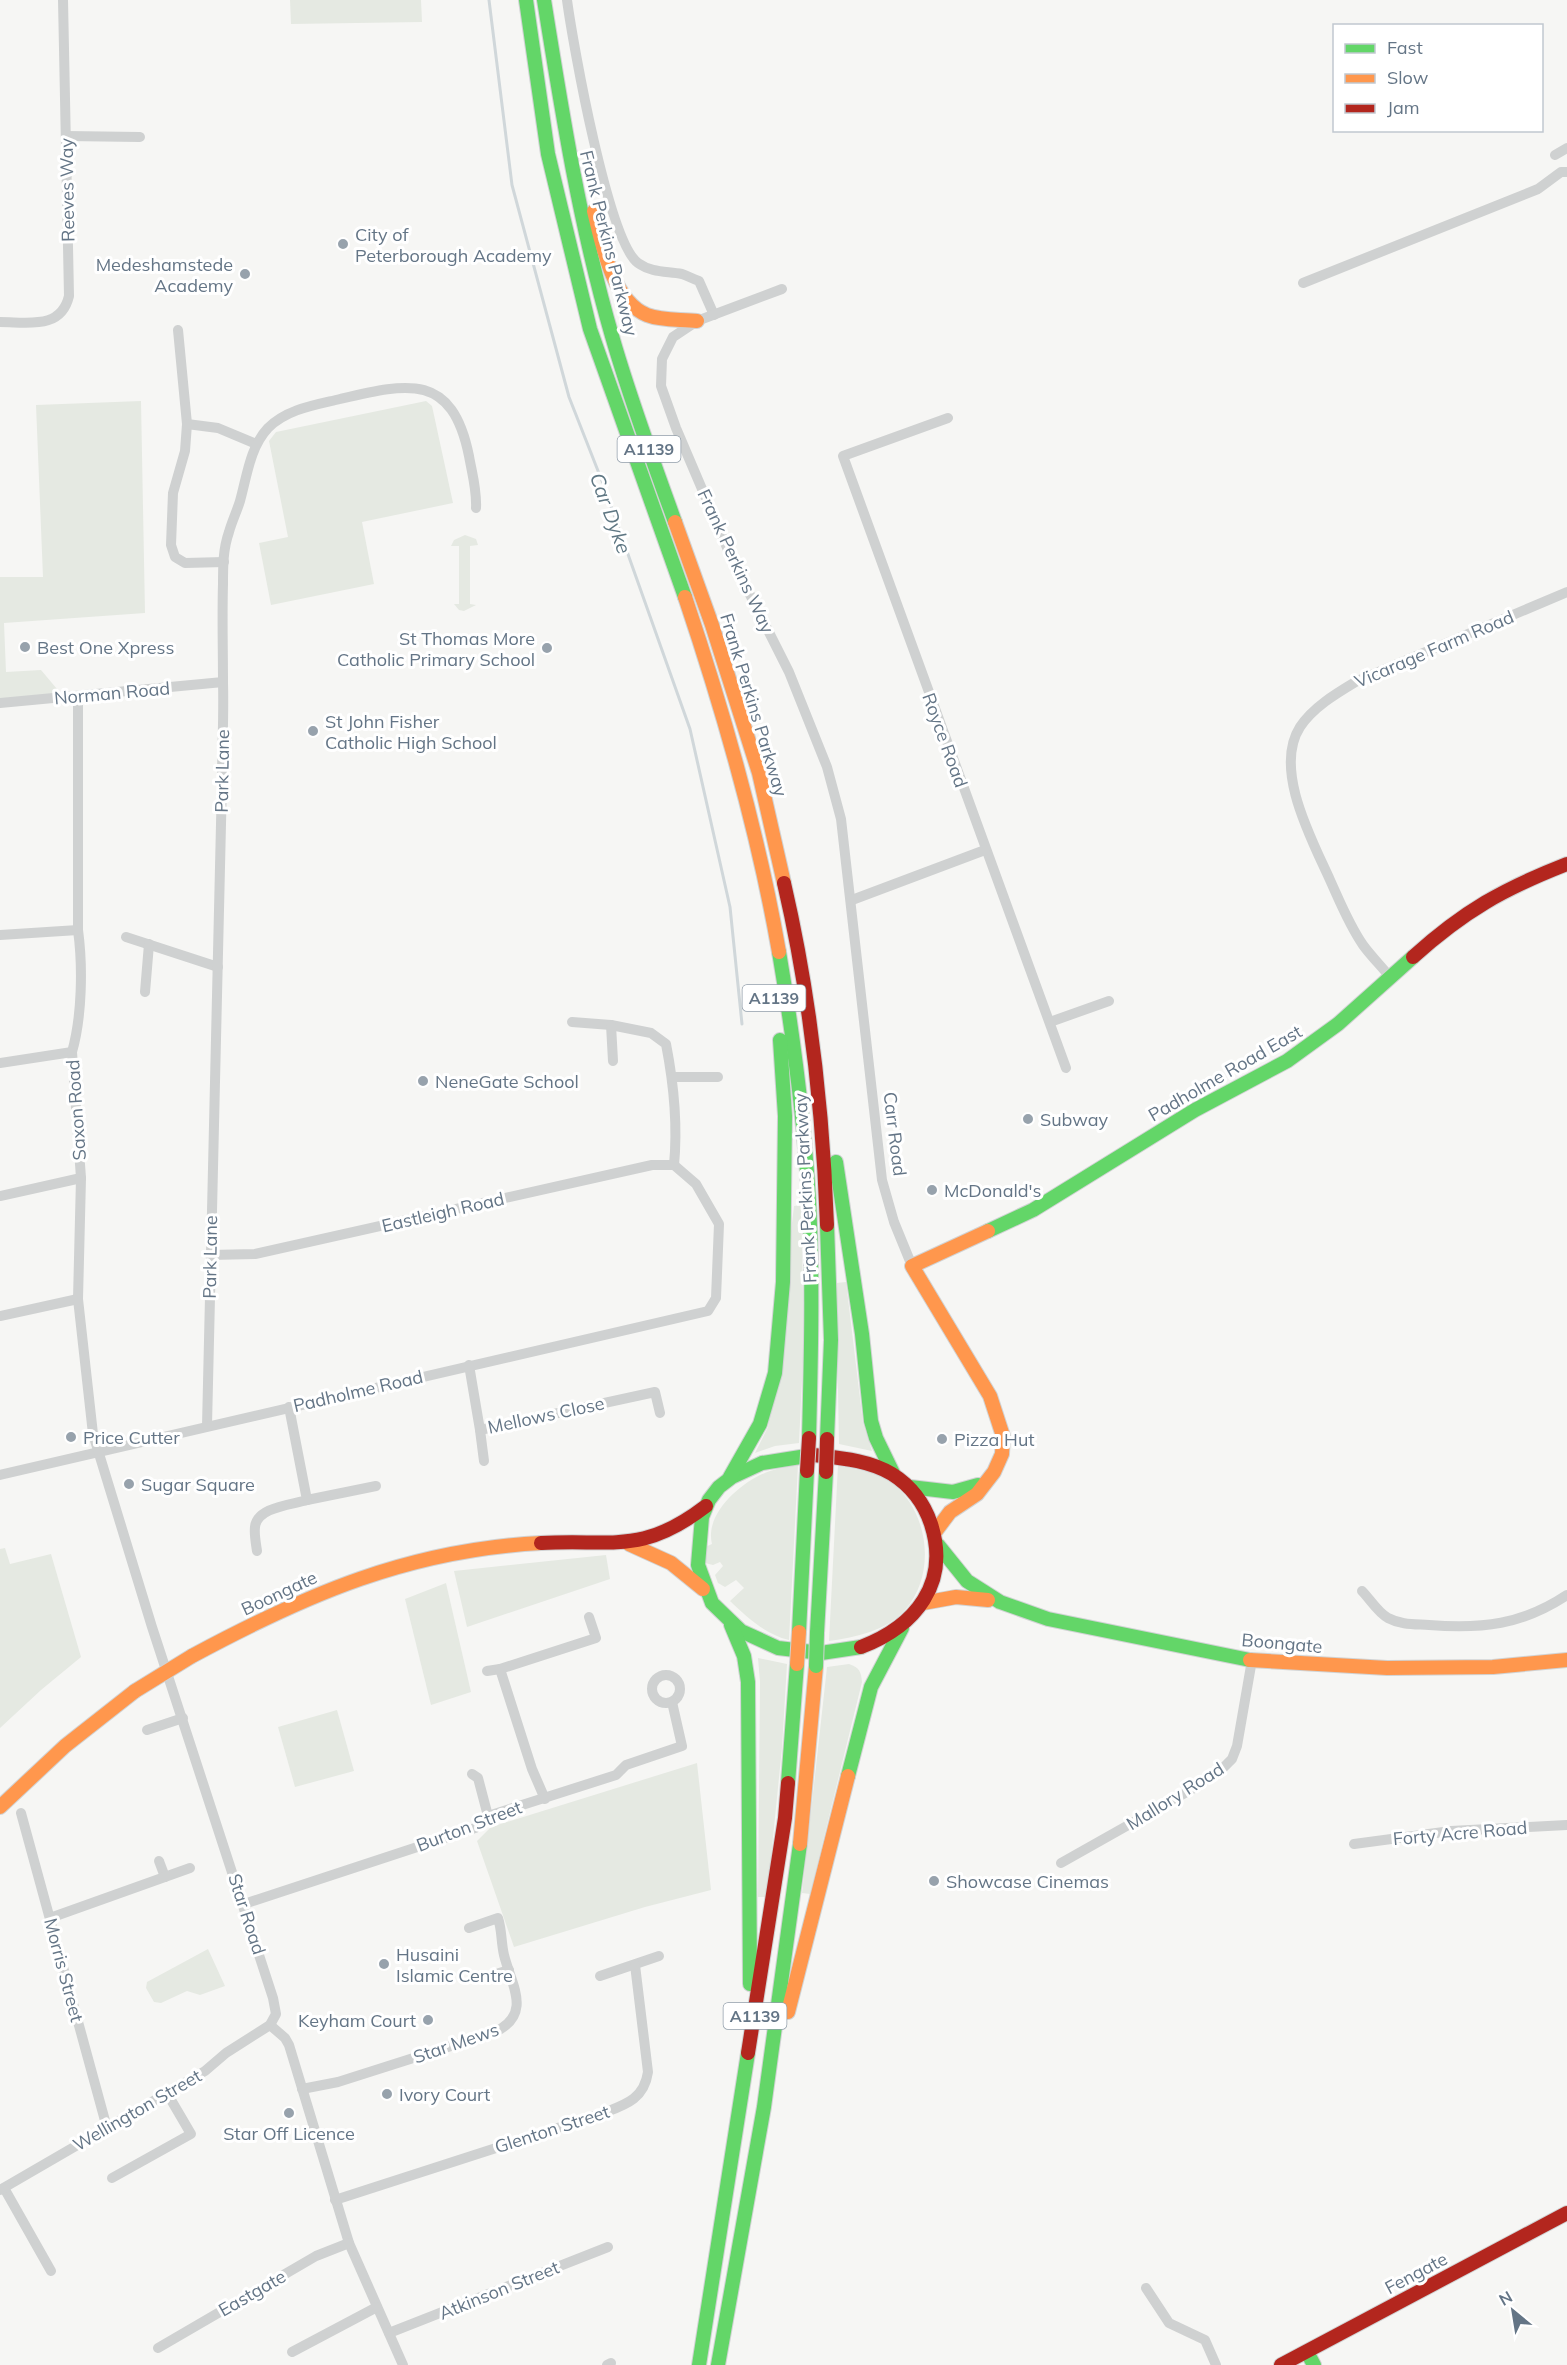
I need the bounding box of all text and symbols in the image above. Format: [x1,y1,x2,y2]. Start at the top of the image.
legend [1333,24,1543,132]
text: Fast [1387,36,1423,59]
text: Slow [1387,66,1429,89]
text: Jam [1387,96,1420,119]
street label: Reeves Way [55,137,79,242]
street label: Frank Perkins Parkway [575,148,643,339]
place label: City of Peterborough Academy [355,223,552,267]
marker: City of Peterborough Academy [336,237,350,251]
place label: Medeshamstede Academy [96,253,233,297]
marker: Medeshamstede Academy [238,267,252,281]
road number: A1139 [618,436,680,462]
water label: Car Dyke [585,469,637,557]
street label: Frank Perkins Way [693,485,780,637]
street label: Vicarage Farm Road [1351,605,1517,693]
street label: Frank Perkins Parkway [715,611,793,800]
place label: St Thomas More Catholic Primary School [337,627,535,671]
place label: Best One Xpress [37,636,174,659]
marker: Best One Xpress [18,640,32,654]
marker: St Thomas More Catholic Primary School [540,641,554,655]
street label: Norman Road [53,676,171,710]
street label: Royce Road [917,689,973,791]
place label: St John Fisher Catholic High School [325,710,497,754]
marker: St John Fisher Catholic High School [306,724,320,738]
street label: Park Lane [210,729,234,813]
road number: A1139 [742,985,806,1011]
street label: Padholme Road East [1144,1020,1306,1126]
street label: Saxon Road [61,1059,91,1161]
place label: NeneGate School [435,1070,579,1093]
marker: NeneGate School [416,1074,430,1088]
street label: Carr Road [878,1091,912,1177]
street label: Frank Perkins Parkway [789,1092,821,1284]
place label: Subway [1040,1108,1108,1131]
marker: Subway [1021,1112,1035,1126]
place label: McDonald's [944,1179,1041,1202]
marker: McDonald's [925,1183,939,1197]
street label: Eastleigh Road [380,1187,506,1237]
street label: Park Lane [198,1215,222,1299]
street label: Padholme Road [291,1365,425,1417]
street label: Mellows Close [486,1391,606,1439]
place label: Price Cutter [83,1426,180,1449]
place label: Pizza Hut [954,1428,1035,1451]
marker: Price Cutter [64,1430,78,1444]
marker: Pizza Hut [935,1432,949,1446]
place label: Sugar Square [141,1473,255,1496]
marker: Sugar Square [122,1477,136,1491]
street label: Boongate [237,1565,321,1621]
street label: Boongate [1241,1628,1323,1658]
street label: Mallory Road [1122,1757,1228,1835]
street label: Burton Street [413,1795,525,1857]
street label: Forty Acre Road [1392,1816,1528,1850]
place label: Showcase Cinemas [946,1870,1109,1893]
street label: Star Road [223,1871,271,1957]
marker: Showcase Cinemas [927,1874,941,1888]
street label: Morris Street [39,1916,89,2024]
place label: Husaini Islamic Centre [396,1943,513,1987]
marker: Husaini Islamic Centre [377,1957,391,1971]
road number: A1139 [724,2003,786,2029]
place label: Keyham Court [298,2009,416,2032]
marker: Keyham Court [421,2013,435,2027]
street label: Star Mews [410,2018,502,2068]
street label: Wellington Street [69,2064,205,2156]
place label: Ivory Court [399,2083,490,2106]
marker: Ivory Court [380,2087,394,2101]
street label: Glenton Street [492,2100,612,2158]
marker: Star Off Licence [282,2106,296,2120]
place label: Star Off Licence [223,2122,355,2145]
street label: Fengate [1381,2247,1451,2299]
street label: Atkinson Street [436,2255,562,2325]
street label: Eastgate [214,2265,290,2321]
north arrow [1483,2281,1543,2341]
text: N [1495,2286,1516,2310]

